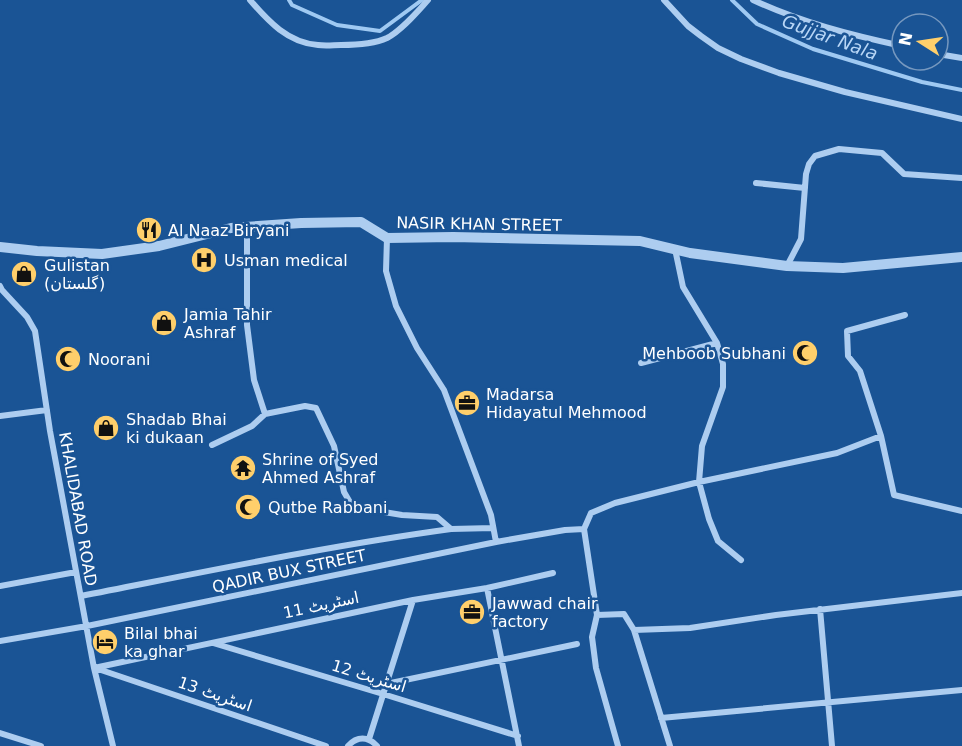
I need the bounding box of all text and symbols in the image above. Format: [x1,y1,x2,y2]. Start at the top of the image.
water label: Gujjar Nala [779,10,881,64]
north arrow [890,12,950,72]
text: N [895,30,917,48]
street label: NASIR KHAN STREET [396,213,562,235]
restaurant icon: Al Naaz Biryani [134,215,164,245]
place label: Al Naaz Biryani [168,221,289,240]
hospital icon: Usman medical [189,245,219,275]
place label: Usman medical [224,251,348,270]
place label: Gulistan (گلستان) [44,256,110,293]
shop icon: Gulistan (گلستان) [9,259,39,289]
place label: Jamia Tahir Ashraf [183,305,272,342]
shop icon: Jamia Tahir Ashraf [149,308,179,338]
mosque icon: Mehboob Subhani [790,338,820,368]
mosque icon: Noorani [53,344,83,374]
place label: Mehboob Subhani [642,344,786,363]
place label: Noorani [88,350,151,369]
place label: Madarsa Hidayatul Mehmood [486,385,647,422]
office icon: Madarsa Hidayatul Mehmood [452,388,482,418]
place label: Shadab Bhai ki dukaan [126,410,227,447]
shop icon: Shadab Bhai ki dukaan [91,413,121,443]
street label: KHALIDABAD ROAD [55,430,101,588]
place label: Shrine of Syed Ahmed Ashraf [262,450,379,487]
temple icon: Shrine of Syed Ahmed Ashraf [228,453,258,483]
mosque icon: Qutbe Rabbani [233,492,263,522]
place label: Qutbe Rabbani [268,498,387,517]
street label: QADIR BUX STREET [210,545,368,597]
street label: اسٹریٹ 11 [281,588,361,623]
place label: Jawwad chair factory [491,594,598,631]
office icon: Jawwad chair factory [457,597,487,627]
place label: Bilal bhai ka ghar [124,624,198,661]
hotel icon: Bilal bhai ka ghar [90,627,120,657]
street label: اسٹریٹ 12 [329,656,409,697]
street label: اسٹریٹ 13 [175,672,255,716]

